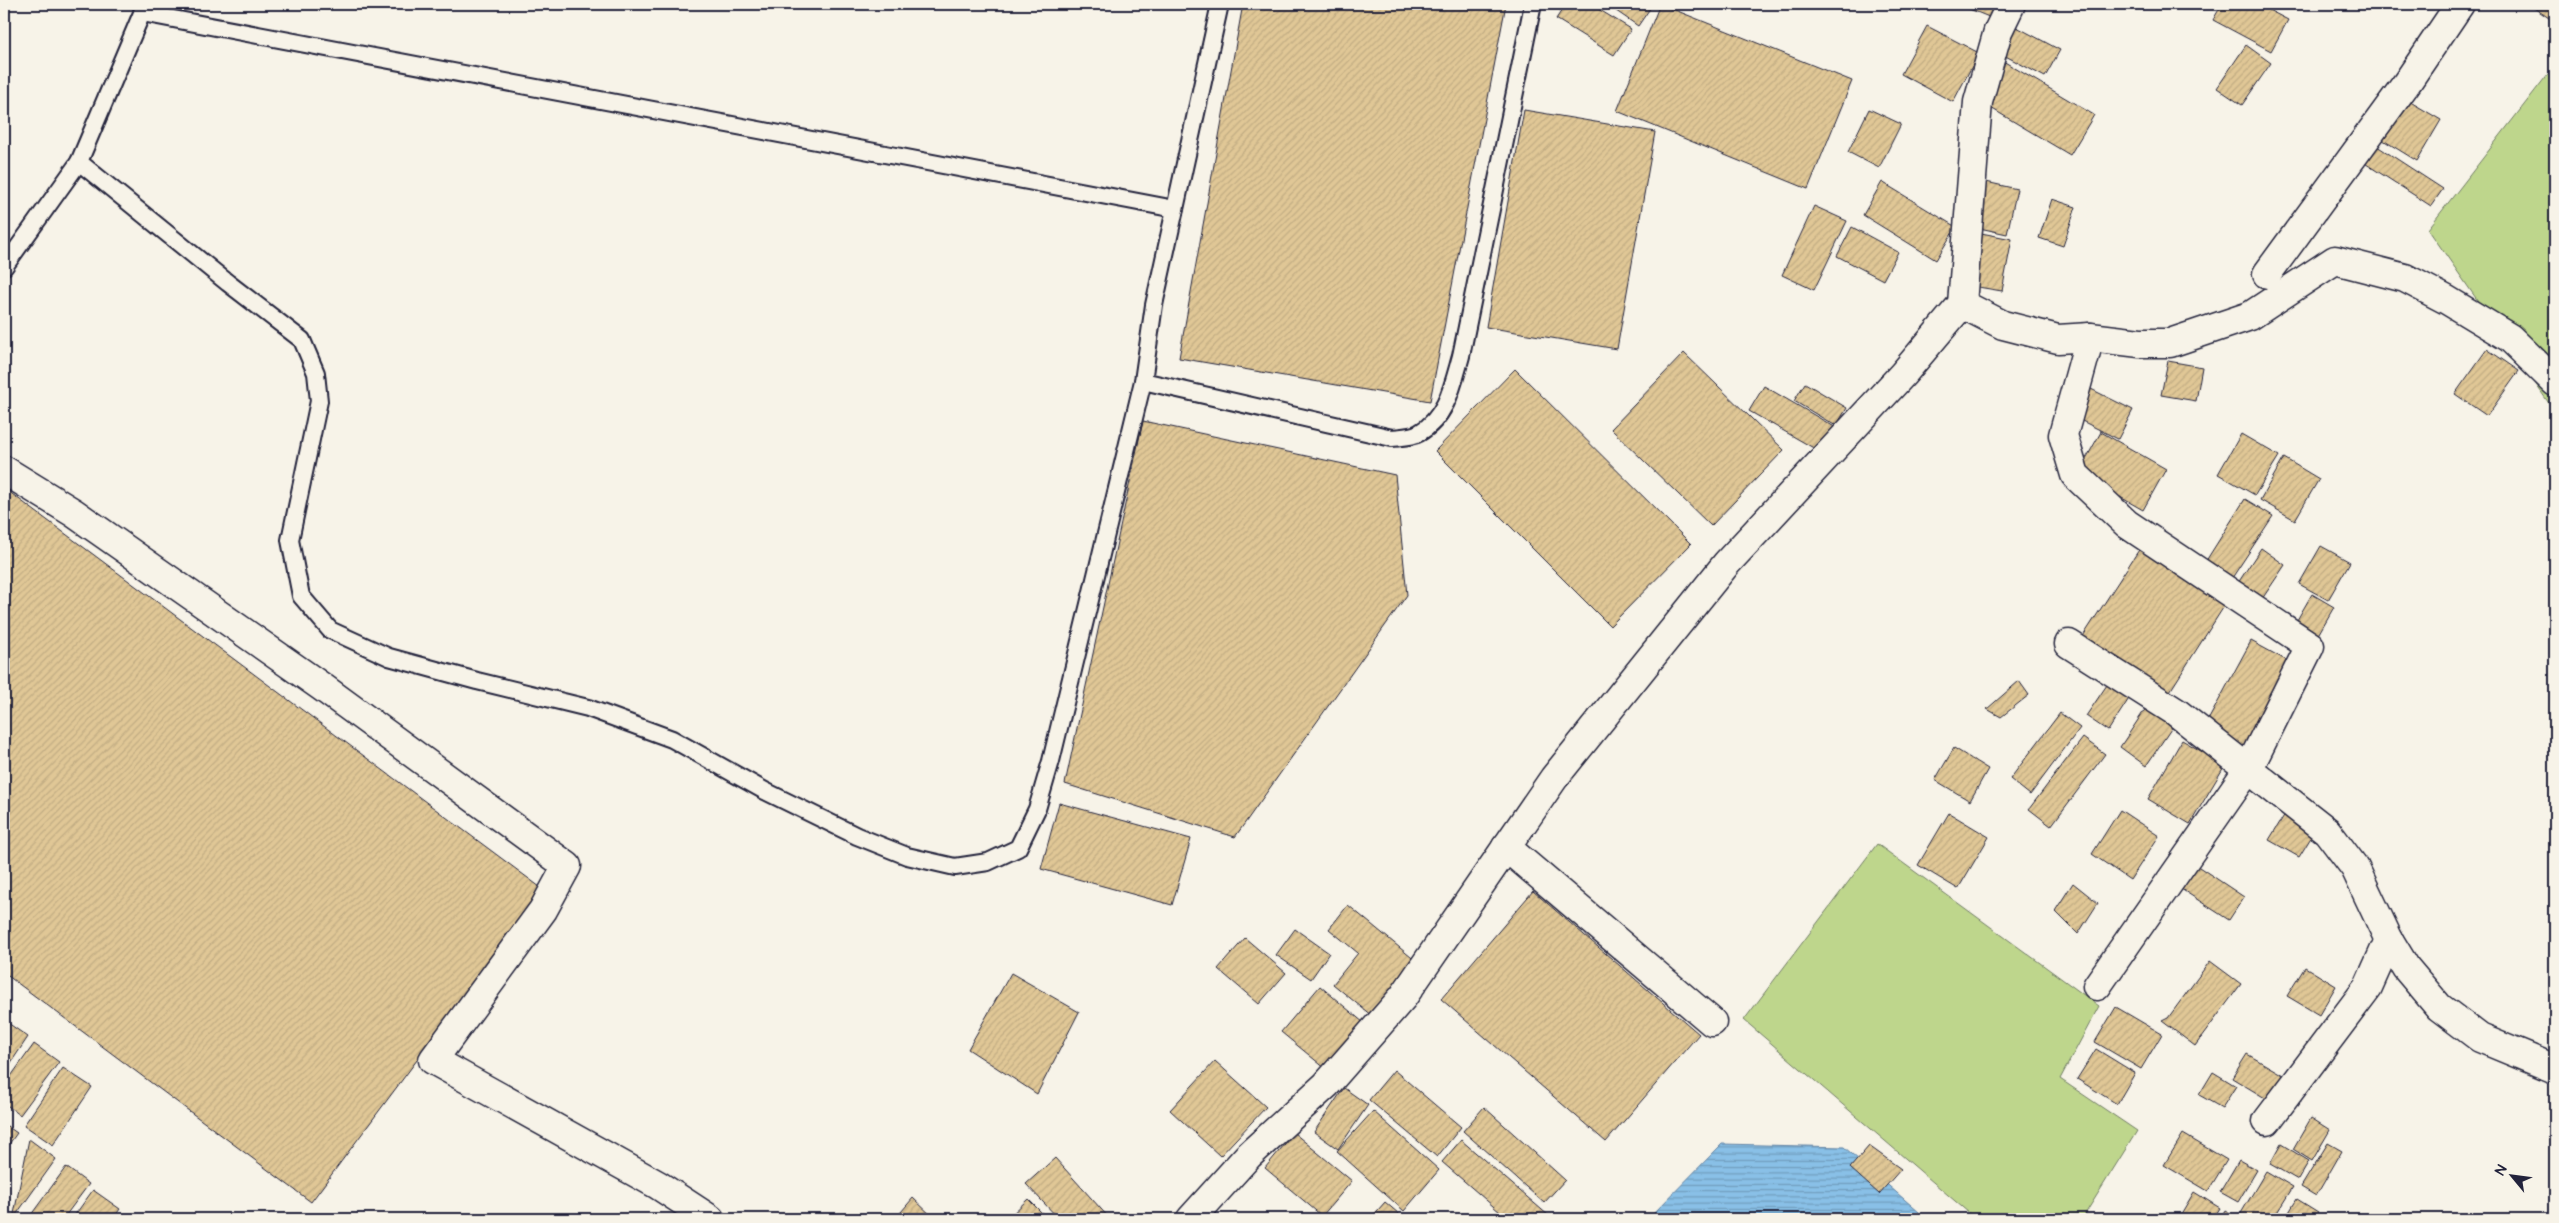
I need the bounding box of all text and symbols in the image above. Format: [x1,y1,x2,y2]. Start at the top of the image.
north arrow [2486,1150,2536,1200]
text: N [2491,1161,2512,1179]

